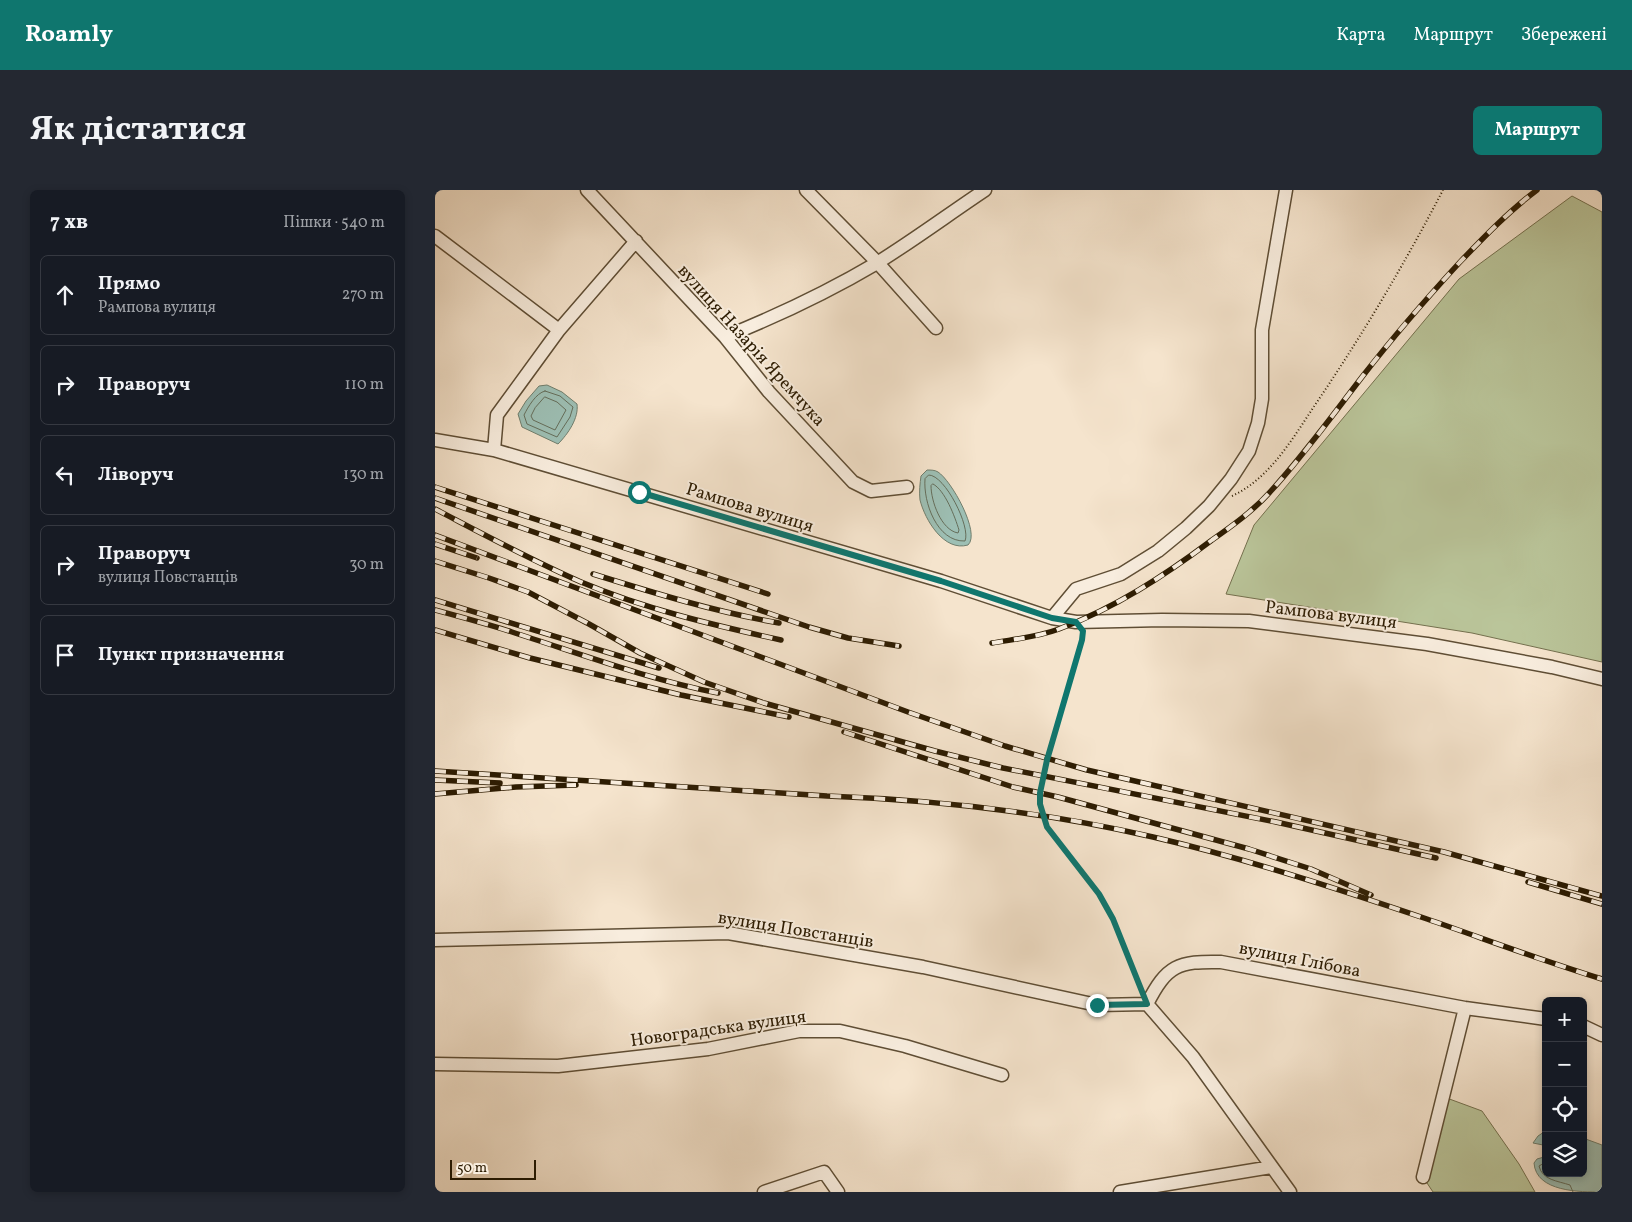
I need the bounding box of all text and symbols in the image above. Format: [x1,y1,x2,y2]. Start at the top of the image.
text: Roamly [25,18,113,52]
text: Карта [1337,23,1385,48]
text: Маршрут [1413,23,1493,48]
text: Збережені [1521,23,1607,48]
text: Як дістатися [30,106,246,154]
button: Маршрут [1473,106,1602,155]
text: 7 хв [50,208,88,237]
text: Пішки · 540 m [283,212,385,234]
street label: вулиця Назарія Яремчука [671,259,831,433]
text: Прямо [98,271,160,297]
icon: ahead [51,281,79,309]
text: 270 m [342,284,384,306]
text: Рампова вулиця [98,297,216,319]
icon: right [51,371,79,399]
text: Праворуч [98,372,190,398]
text: 110 m [345,374,384,396]
icon: left [51,461,79,489]
text: Ліворуч [98,462,173,488]
text: 130 m [343,464,384,486]
street label: Рампова вулиця [683,477,817,540]
route start [628,481,651,504]
text: Праворуч [98,541,190,567]
icon: right [51,551,79,579]
text: 30 m [349,554,384,576]
text: вулиця Повстанців [98,567,238,589]
street label: Рампова вулиця [1264,595,1398,636]
icon: arrive [51,641,79,669]
text: Пункт призначення [98,642,284,668]
street label: вулиця Повстанців [716,906,875,955]
street label: вулиця Глібова [1237,936,1363,985]
route end [1086,994,1109,1017]
map controls [1542,997,1587,1177]
button: + [1542,997,1587,1042]
street label: Новоградська вулиця [629,1005,808,1054]
button: − [1542,1042,1587,1087]
button: locate [1542,1087,1587,1132]
button: layers [1542,1132,1587,1177]
scale bar [450,1157,536,1180]
text: 50 m [457,1159,487,1178]

